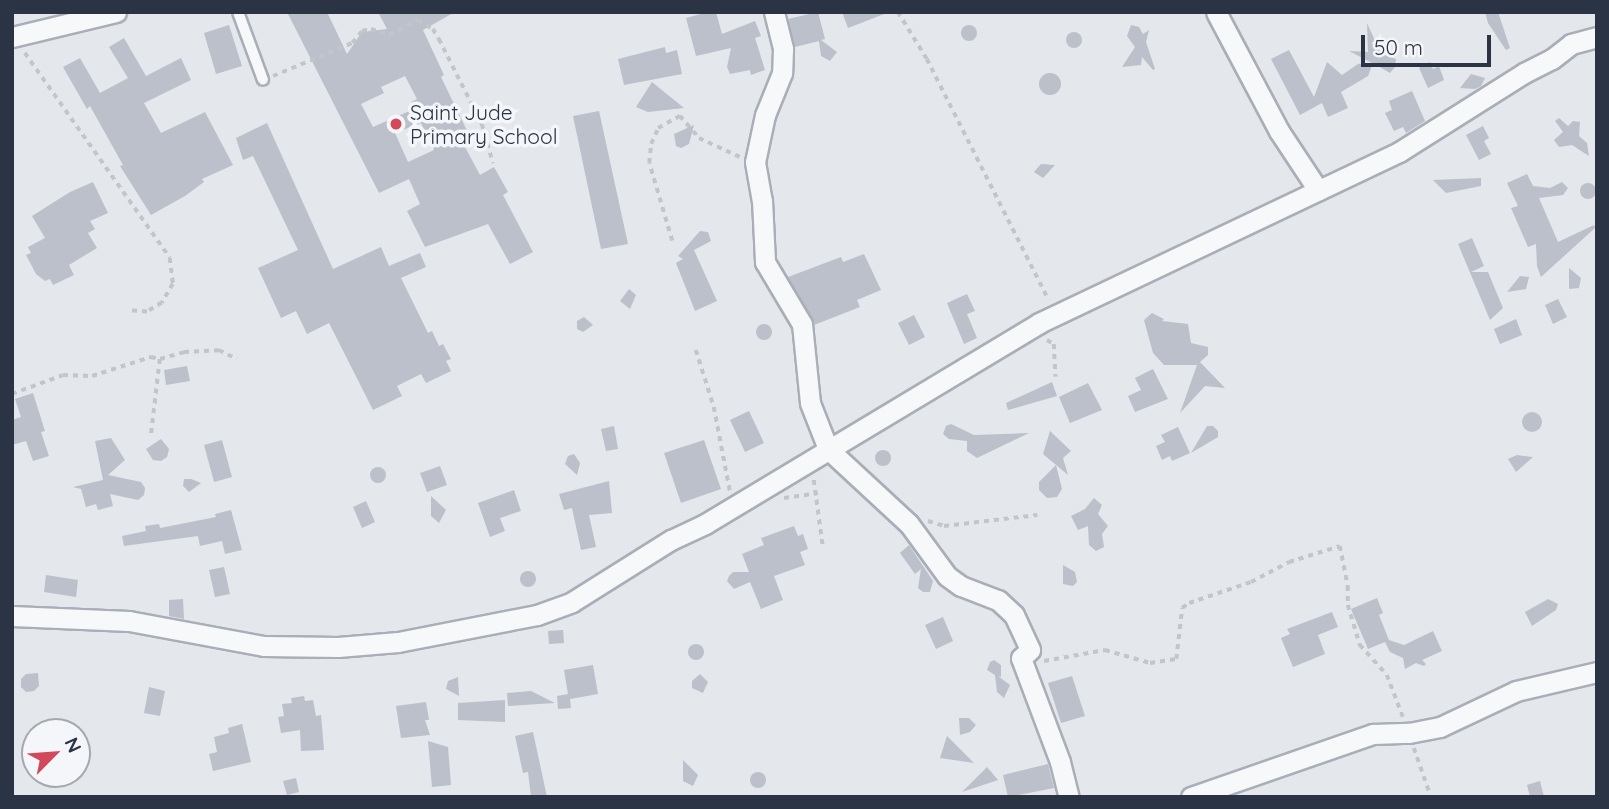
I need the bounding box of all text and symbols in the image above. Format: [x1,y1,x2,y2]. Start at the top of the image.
scale bar [1364,21,1494,65]
text: 50 m [1374,34,1423,60]
place label: Saint Jude Primary School [410,99,558,149]
marker: Saint Jude Primary School [388,116,404,132]
north arrow [21,718,91,788]
text: N [59,734,87,756]

